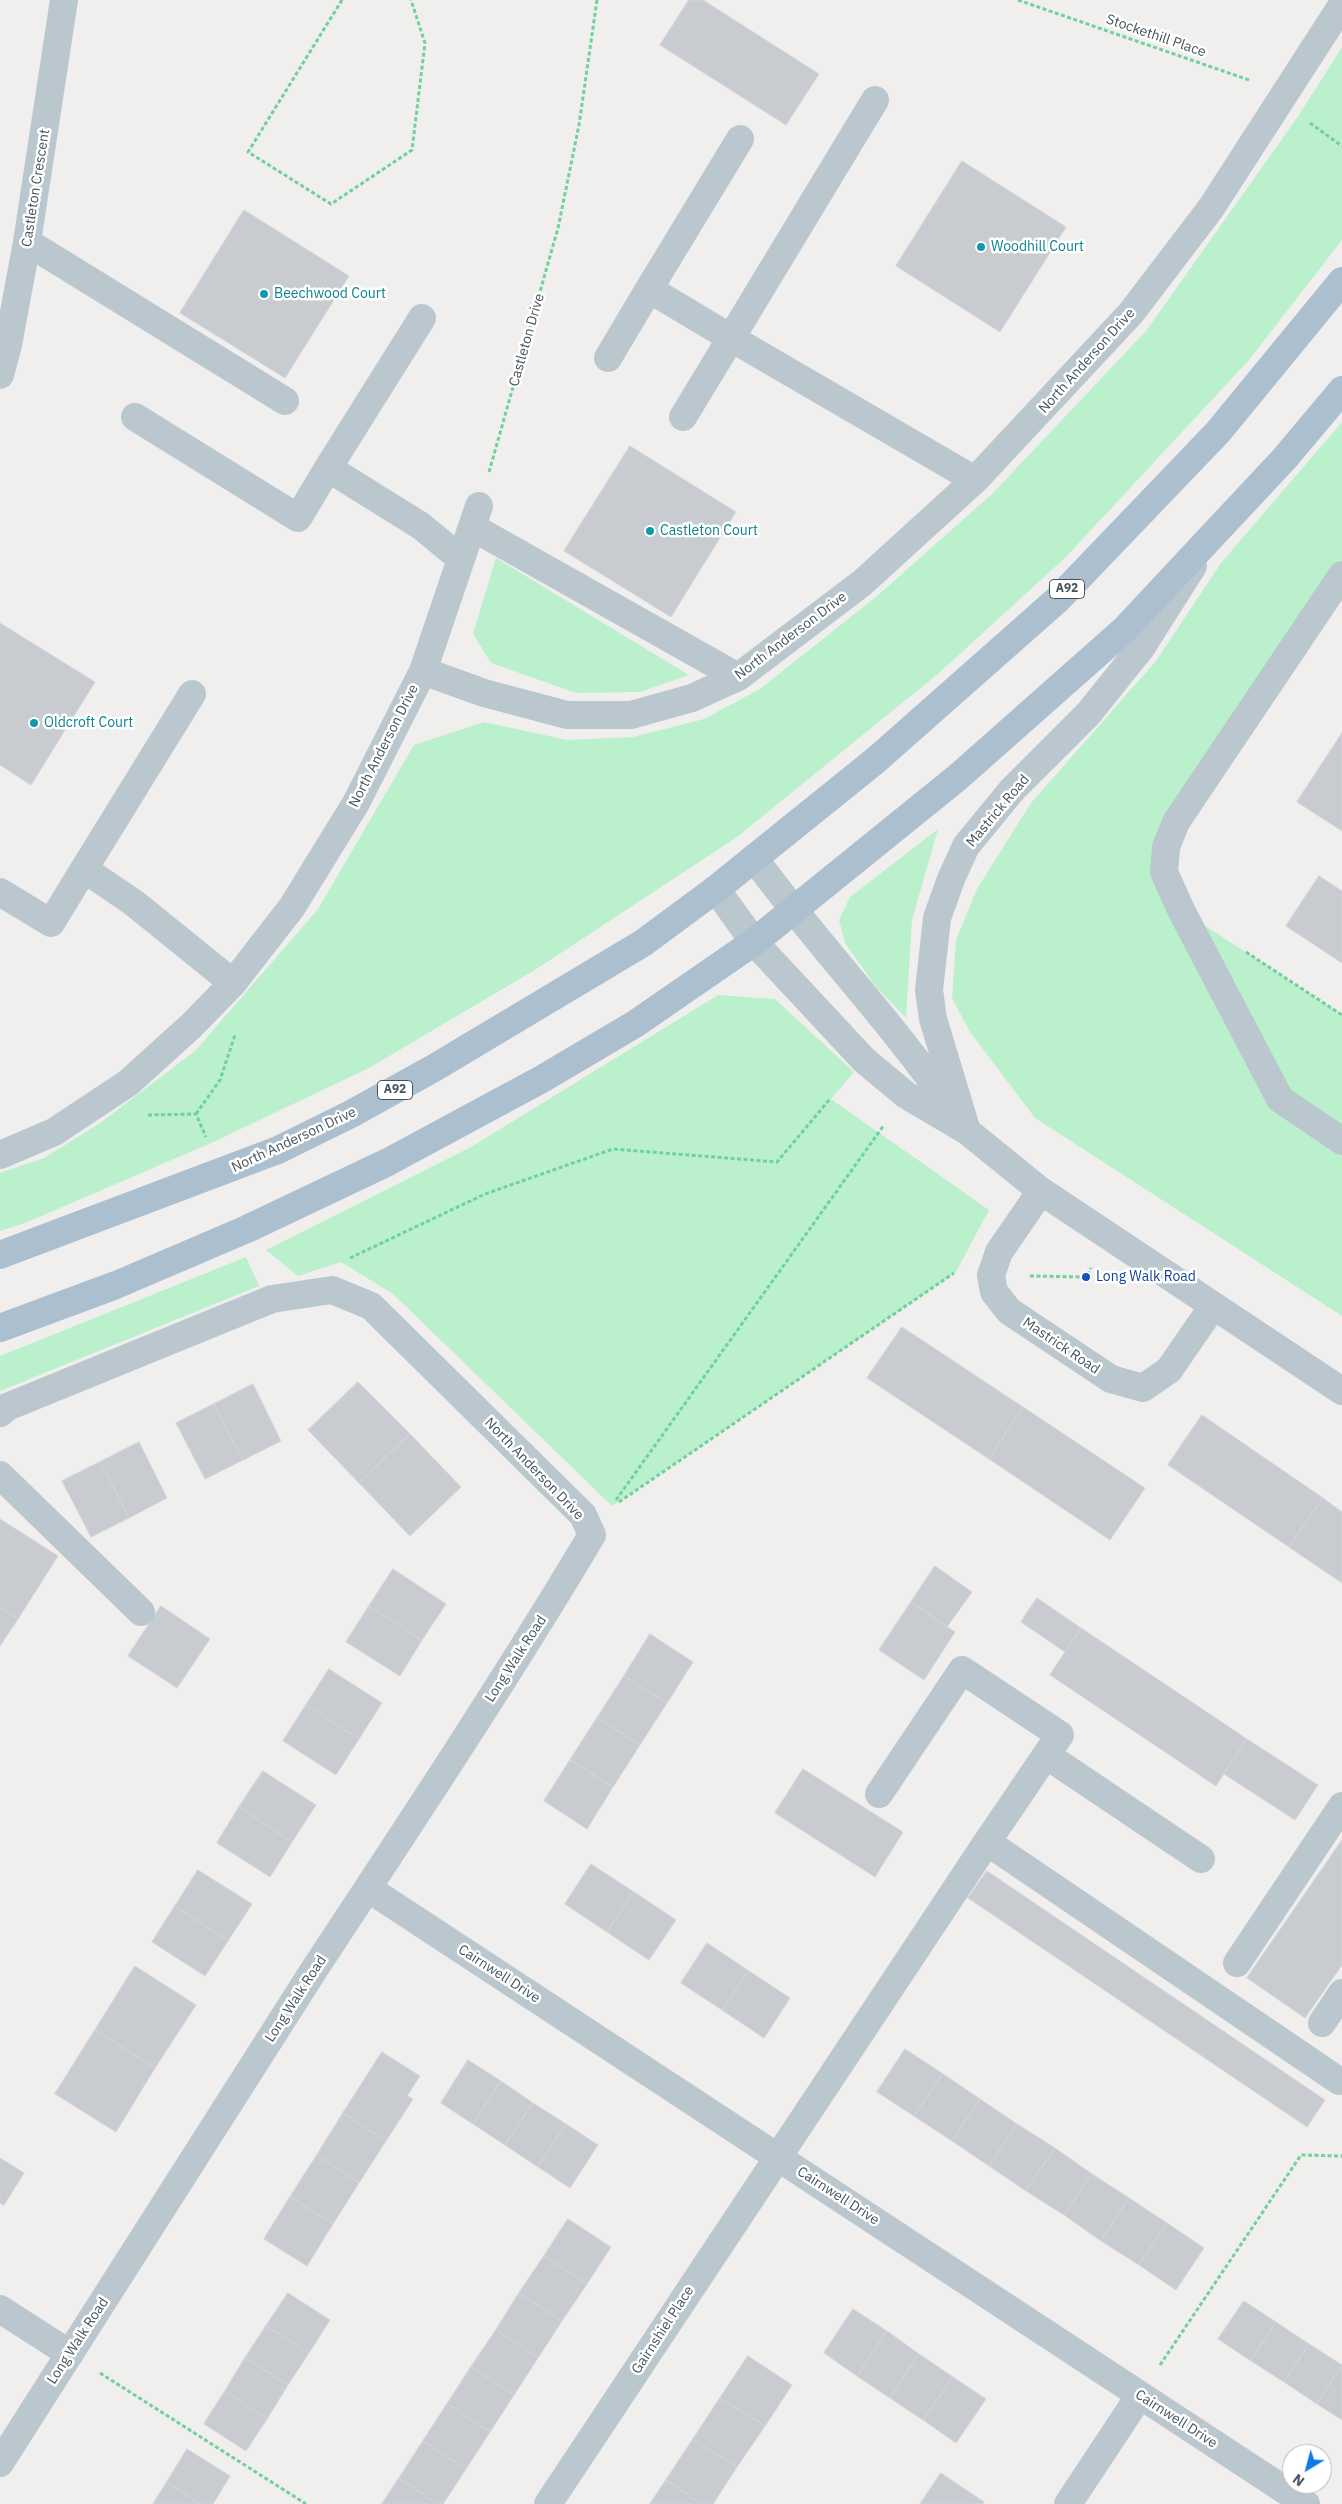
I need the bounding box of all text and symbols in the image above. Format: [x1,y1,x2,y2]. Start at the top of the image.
street label: Stockethill Place [1104,11,1208,61]
street label: Castleton Crescent [18,128,54,248]
place label: Woodhill Court [991,239,1084,255]
marker: Woodhill Court [975,241,987,253]
place label: Beechwood Court [274,286,386,302]
marker: Beechwood Court [258,288,270,300]
street label: Castleton Drive [506,292,548,388]
street label: North Anderson Drive [1035,305,1139,417]
place label: Castleton Court [660,523,758,539]
marker: Castleton Court [644,525,656,537]
road number: A92 [1050,580,1084,598]
street label: North Anderson Drive [732,589,850,683]
street label: North Anderson Drive [346,682,422,810]
place label: Oldcroft Court [44,715,133,731]
marker: Oldcroft Court [28,717,40,729]
street label: Mastrick Road [963,772,1033,850]
road number: A92 [378,1080,412,1100]
street label: North Anderson Drive [229,1104,359,1176]
place label: Long Walk Road [1096,1269,1196,1285]
marker: Long Walk Road [1080,1271,1092,1283]
street label: Mastrick Road [1019,1314,1103,1378]
street label: North Anderson Drive [481,1414,587,1524]
street label: Long Walk Road [482,1613,550,1705]
street label: Cairnwell Drive [455,1941,543,2007]
street label: Long Walk Road [262,1953,330,2045]
street label: Cairnwell Drive [794,2163,882,2229]
street label: Gairnshiel Place [628,2283,698,2377]
street label: Long Walk Road [44,2295,112,2387]
street label: Cairnwell Drive [1132,2386,1220,2452]
north arrow [1282,2444,1332,2494]
text: N [1289,2470,1308,2490]

